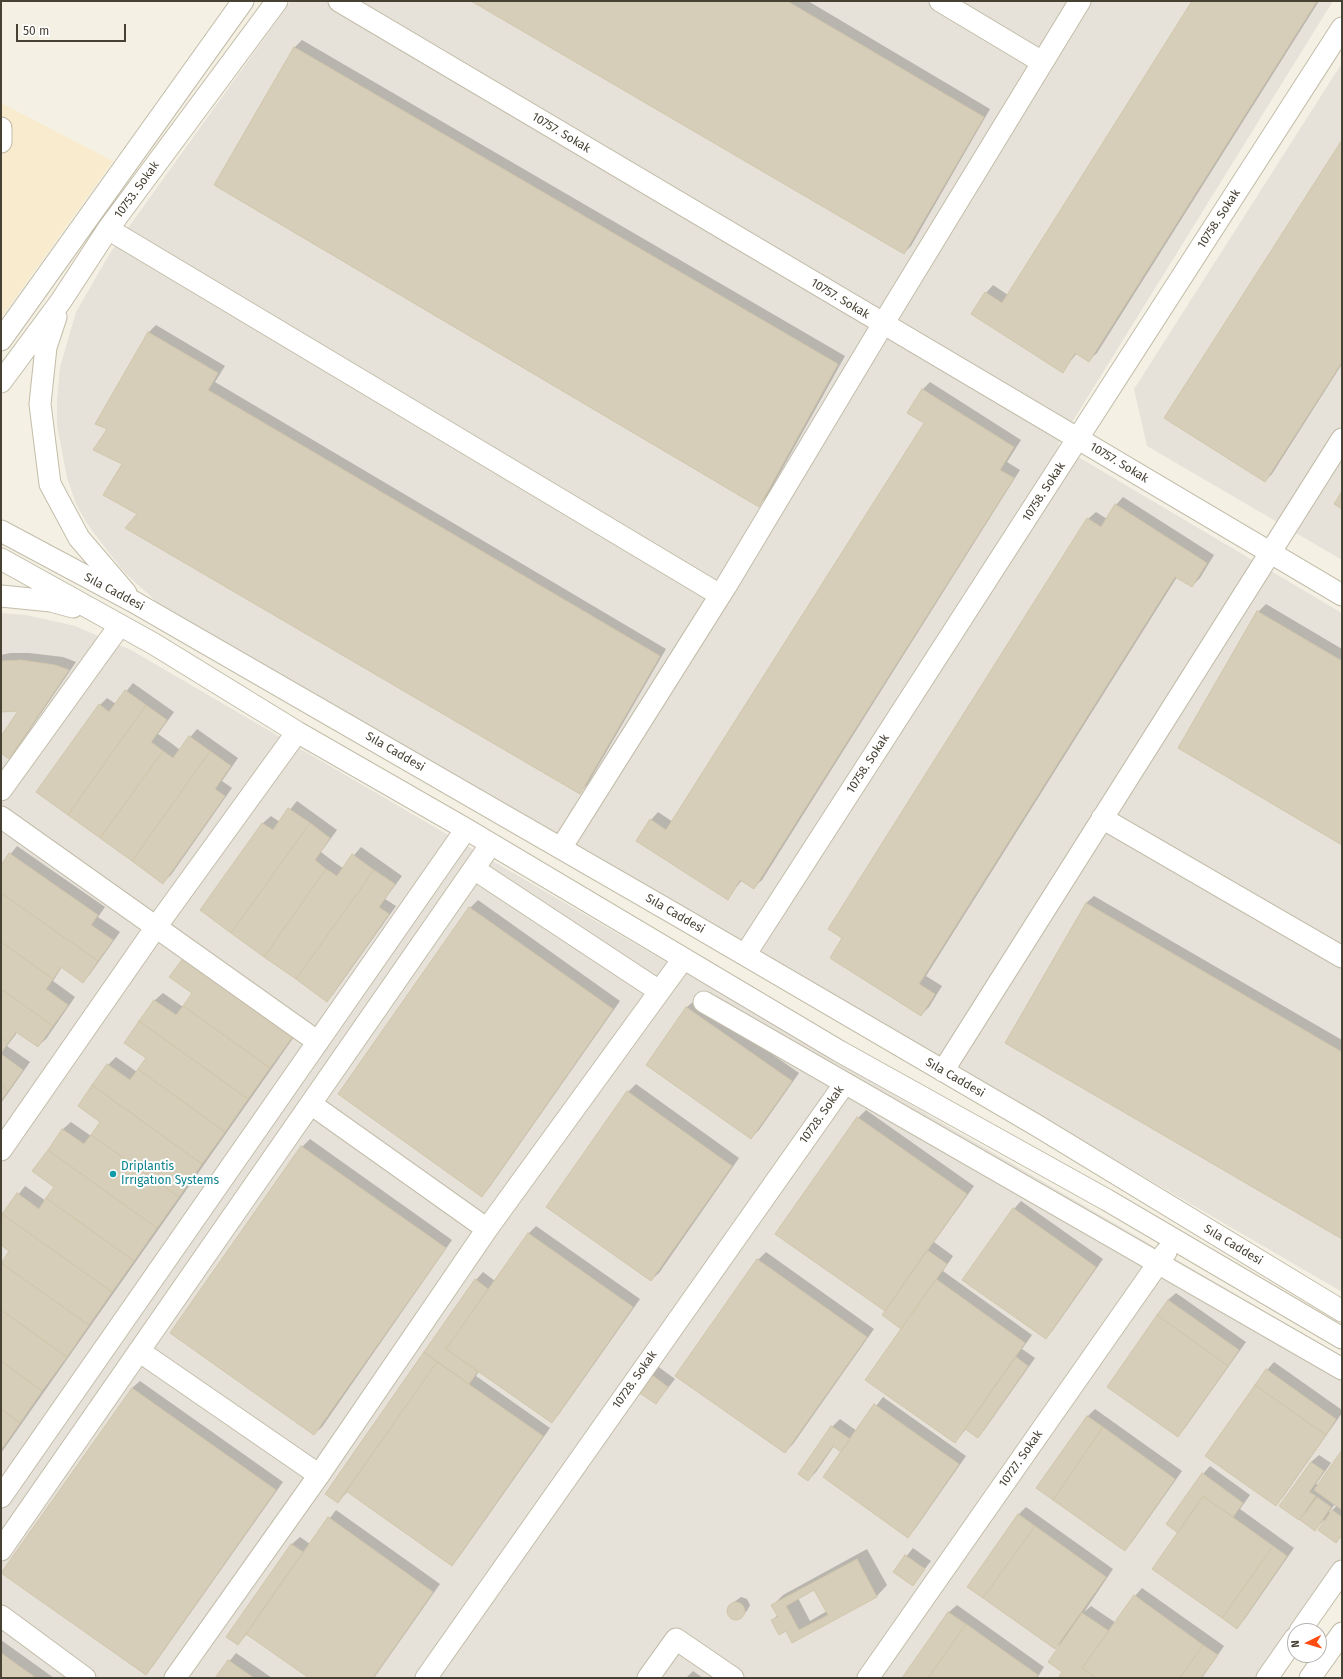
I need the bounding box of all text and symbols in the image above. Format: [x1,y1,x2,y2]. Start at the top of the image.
scale bar [18,16,128,42]
text: 50 m [23,24,49,38]
street label: 10757. Sokak [529,110,593,156]
street label: 10753. Sokak [111,159,163,221]
street label: 10758. Sokak [1195,187,1243,251]
street label: 10757. Sokak [808,276,872,322]
street label: 10757. Sokak [1087,440,1151,486]
street label: 10758. Sokak [1020,460,1068,524]
street label: Sıla Caddesi [81,570,147,614]
street label: Sıla Caddesi [363,729,427,775]
street label: 10758. Sokak [844,732,892,796]
street label: Sıla Caddesi [643,891,707,937]
street label: Sıla Caddesi [923,1055,987,1101]
street label: 10728. Sokak [797,1083,847,1147]
place label: Driplantis Irrıgatıon Systems [121,1160,219,1188]
marker: Driplantis Irrıgatıon Systems [108,1169,118,1179]
street label: Sıla Caddesi [1201,1222,1265,1268]
street label: 10728. Sokak [610,1348,660,1412]
street label: 10727. Sokak [996,1428,1046,1490]
north arrow [1287,1623,1327,1663]
text: N [1289,1640,1302,1648]

